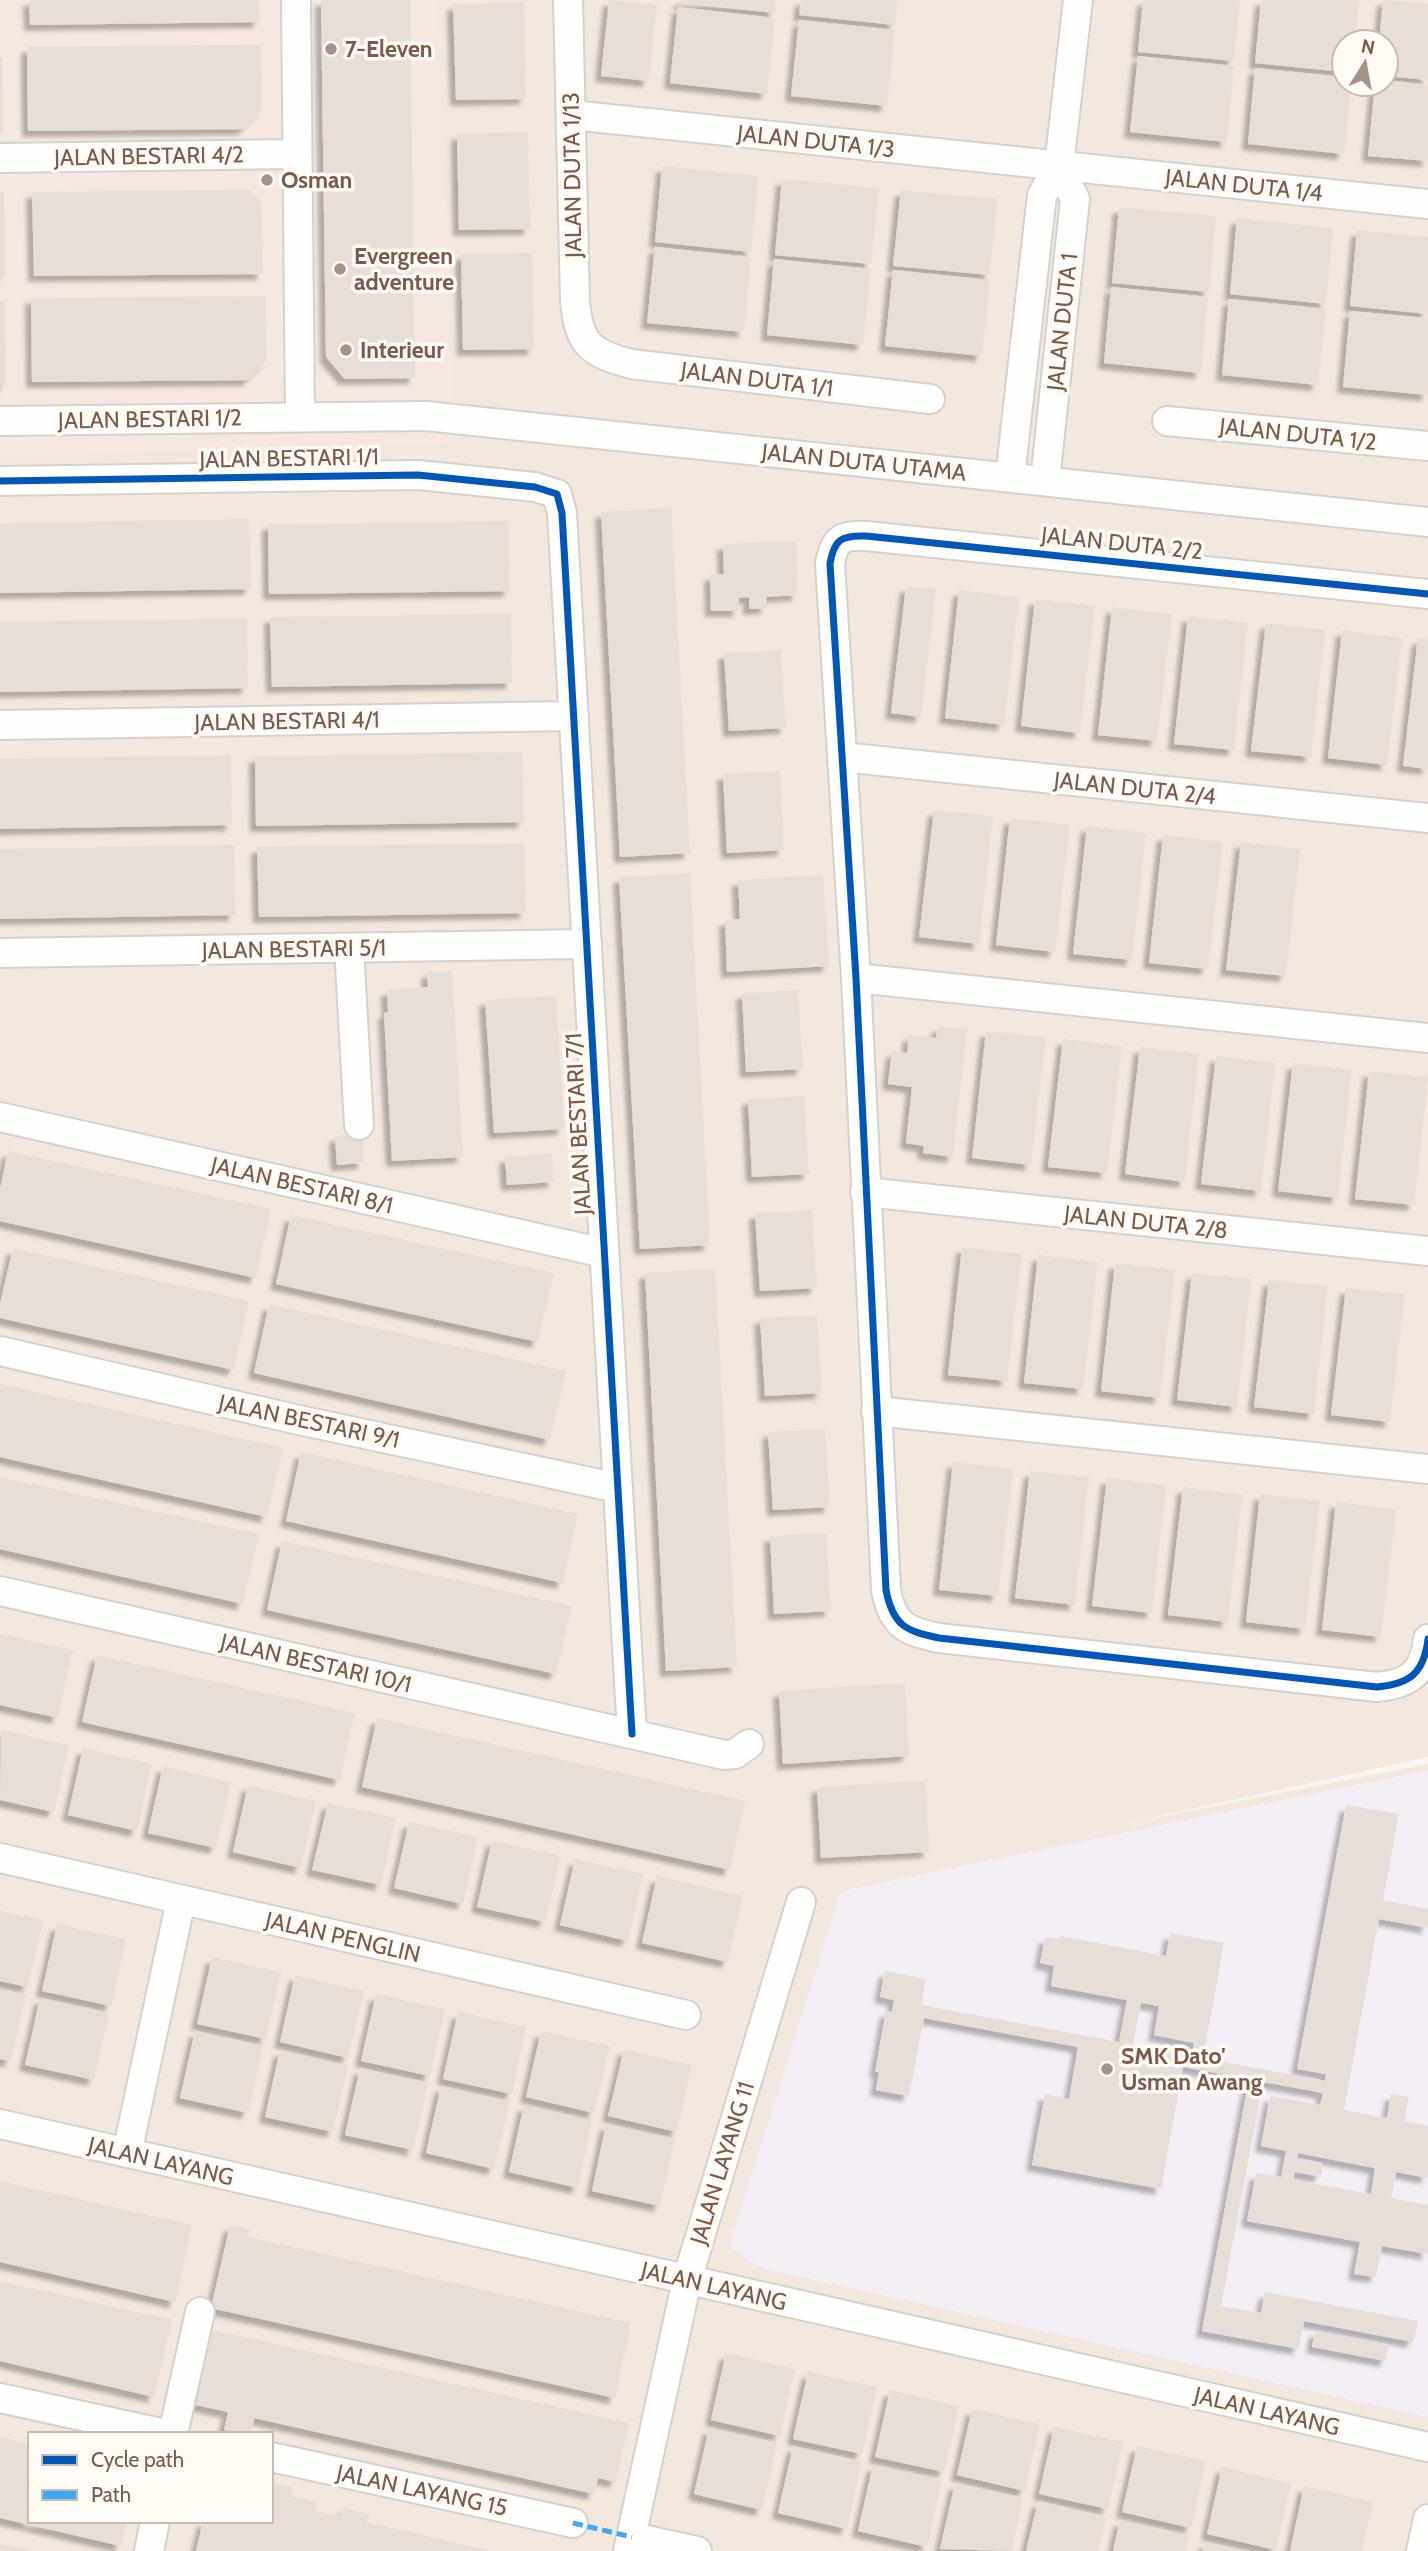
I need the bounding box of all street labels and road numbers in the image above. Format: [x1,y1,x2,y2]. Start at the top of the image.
street label: JALAN DUTA 1/13 [557,92,587,259]
street label: JALAN DUTA 1/3 [735,119,896,163]
street label: JALAN BESTARI 4/2 [53,140,244,172]
street label: JALAN DUTA 1/4 [1163,163,1324,207]
street label: JALAN DUTA 1 [1041,252,1083,393]
street label: JALAN DUTA 1/1 [678,356,835,402]
street label: JALAN BESTARI 1/2 [57,403,242,435]
street label: JALAN DUTA 1/2 [1217,412,1378,456]
street label: JALAN DUTA UTAMA [759,437,968,487]
street label: JALAN BESTARI 1/1 [198,442,379,474]
street label: JALAN DUTA 2/2 [1039,520,1204,565]
street label: JALAN BESTARI 4/1 [193,705,380,737]
street label: JALAN DUTA 2/4 [1052,765,1217,810]
street label: JALAN BESTARI 5/1 [201,933,386,965]
street label: JALAN BESTARI 7/1 [559,1032,597,1217]
street label: JALAN BESTARI 8/1 [207,1150,396,1220]
street label: JALAN DUTA 2/8 [1062,1199,1229,1245]
street label: JALAN BESTARI 9/1 [215,1388,402,1454]
street label: JALAN BESTARI 10/1 [217,1627,414,1699]
street label: JALAN PENGLIN [262,1905,423,1968]
street label: JALAN LAYANG 11 [684,2078,760,2249]
street label: JALAN LAYANG [84,2130,237,2191]
street label: JALAN LAYANG [637,2255,790,2316]
street label: JALAN LAYANG [1190,2380,1343,2441]
street label: JALAN LAYANG 15 [333,2458,510,2522]

